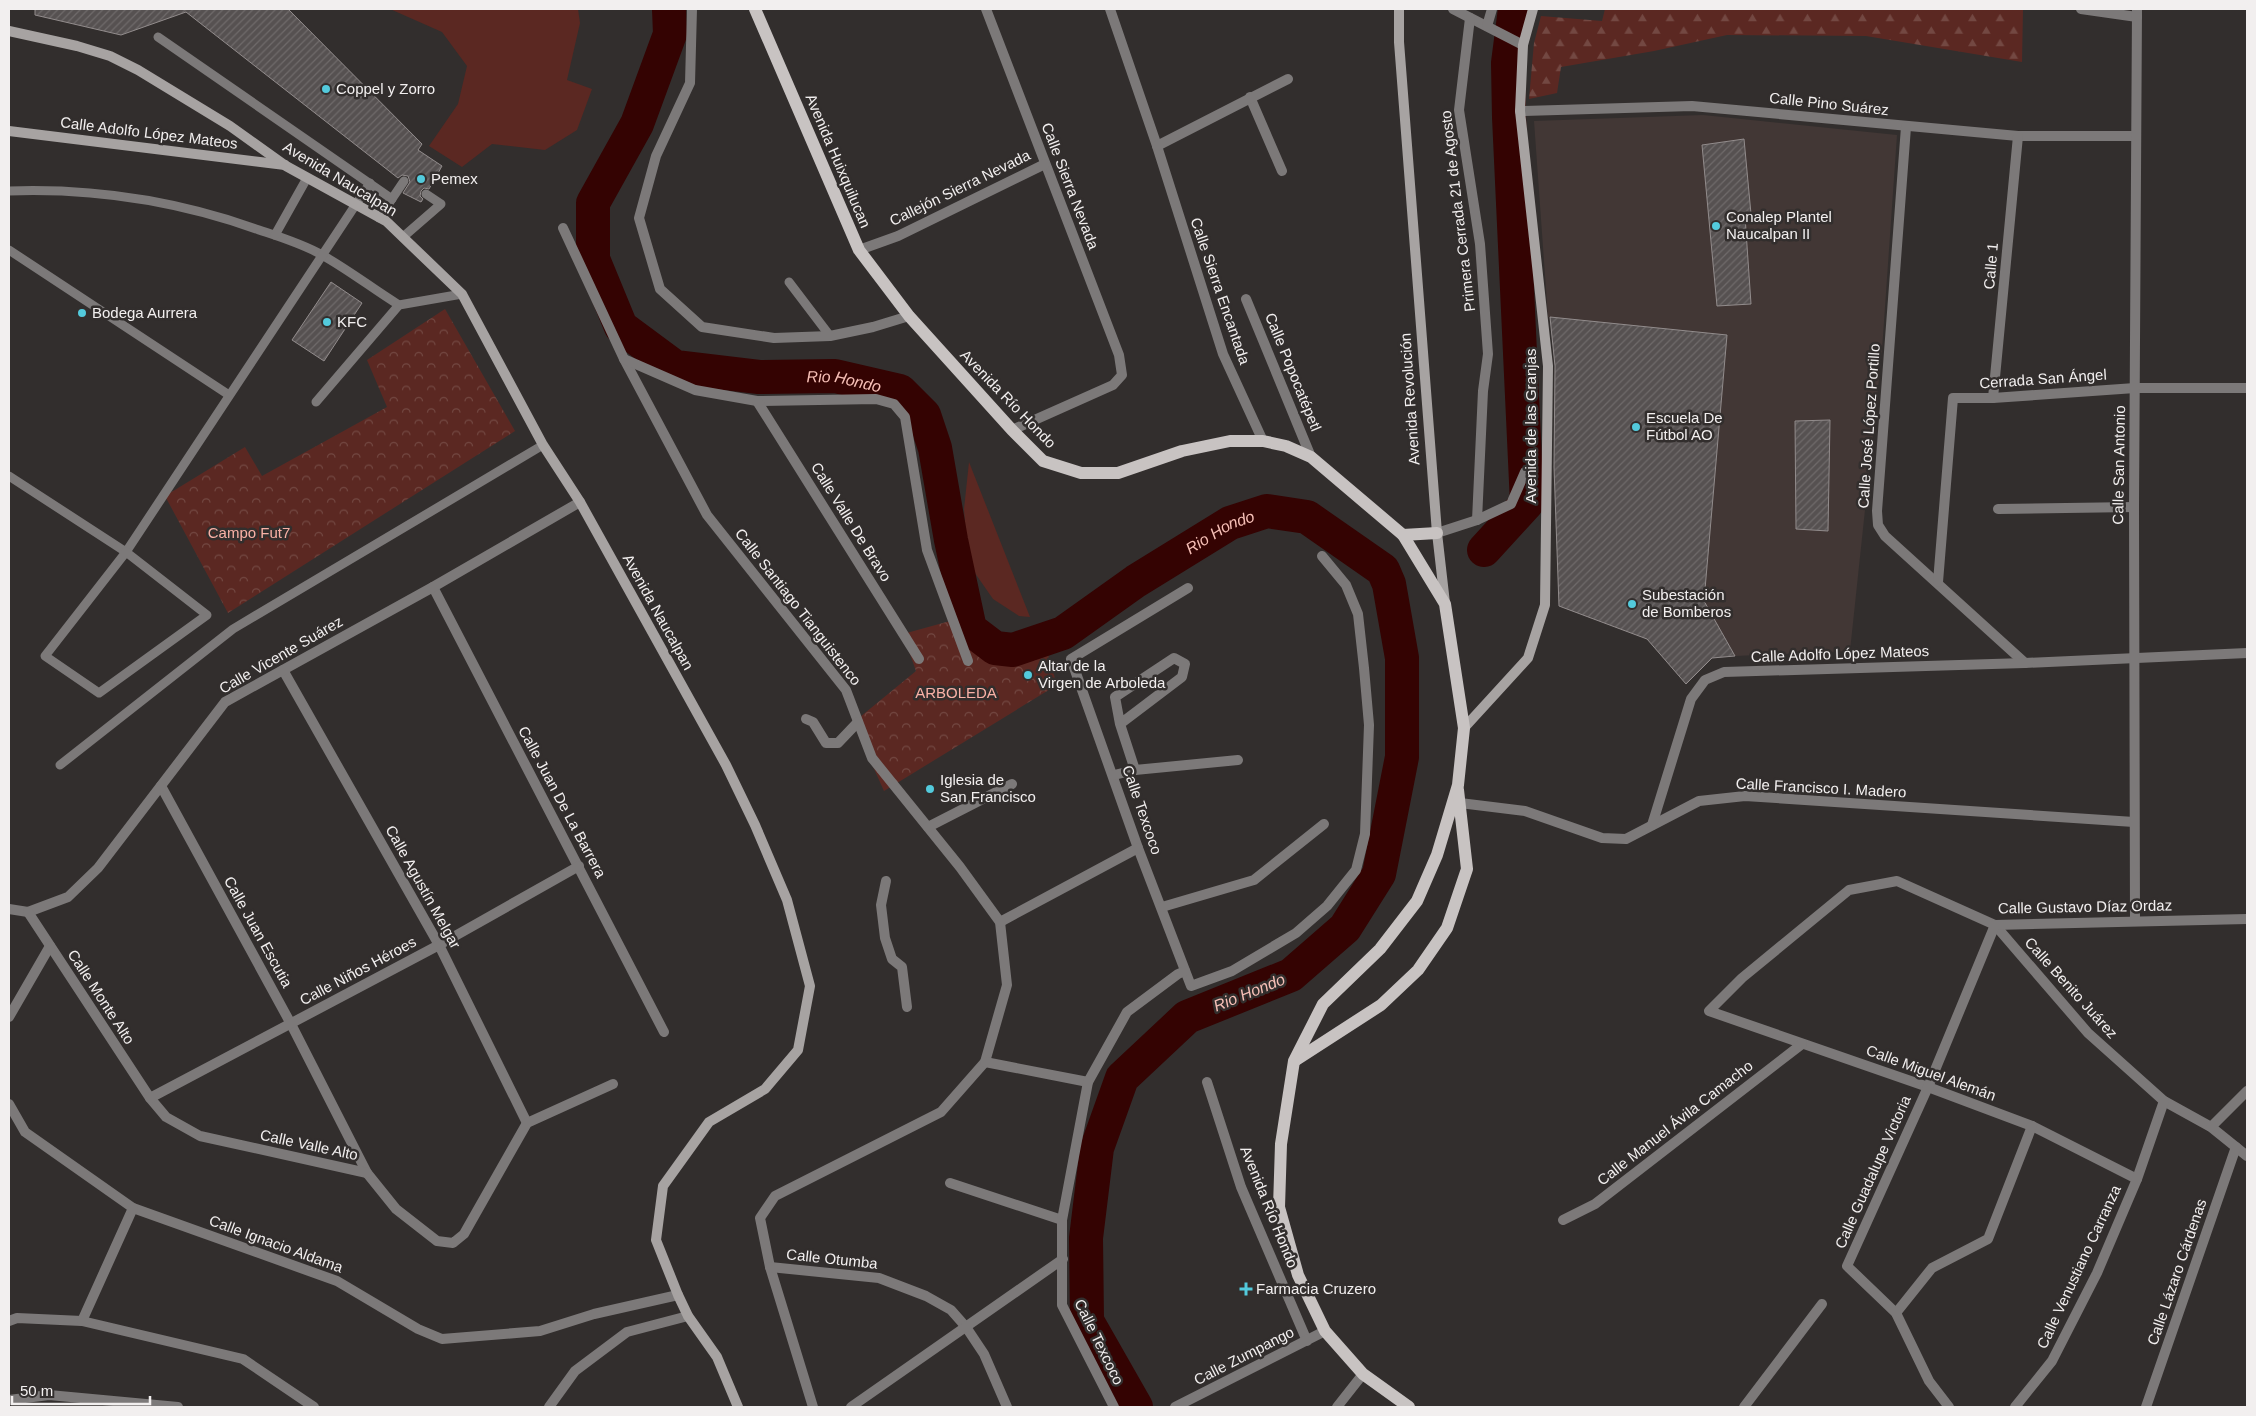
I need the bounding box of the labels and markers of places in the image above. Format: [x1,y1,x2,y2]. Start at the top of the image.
place label: Coppel y Zorro [336,80,435,97]
marker: Coppel y Zorro [320,83,332,95]
place label: Pemex [431,170,478,187]
marker: Pemex [415,173,427,185]
place label: Conalep Plantel Naucalpan II [1726,208,1832,242]
marker: Conalep Plantel Naucalpan II [1710,220,1722,232]
place label: Bodega Aurrera [92,304,198,321]
marker: Bodega Aurrera [76,307,88,319]
place label: KFC [337,313,367,330]
marker: KFC [321,316,333,328]
place label: Escuela De Fútbol AO [1646,409,1723,443]
marker: Escuela De Fútbol AO [1630,421,1642,433]
place label: Subestación de Bomberos [1642,586,1731,620]
marker: Subestación de Bomberos [1626,598,1638,610]
place label: Altar de la Virgen de Arboleda [1038,657,1166,691]
marker: Altar de la Virgen de Arboleda [1022,669,1034,681]
place label: Iglesia de San Francisco [940,771,1036,805]
marker: Iglesia de San Francisco [924,783,936,795]
place label: Farmacia Cruzero [1256,1280,1376,1297]
marker: Farmacia Cruzero [1240,1283,1252,1295]

